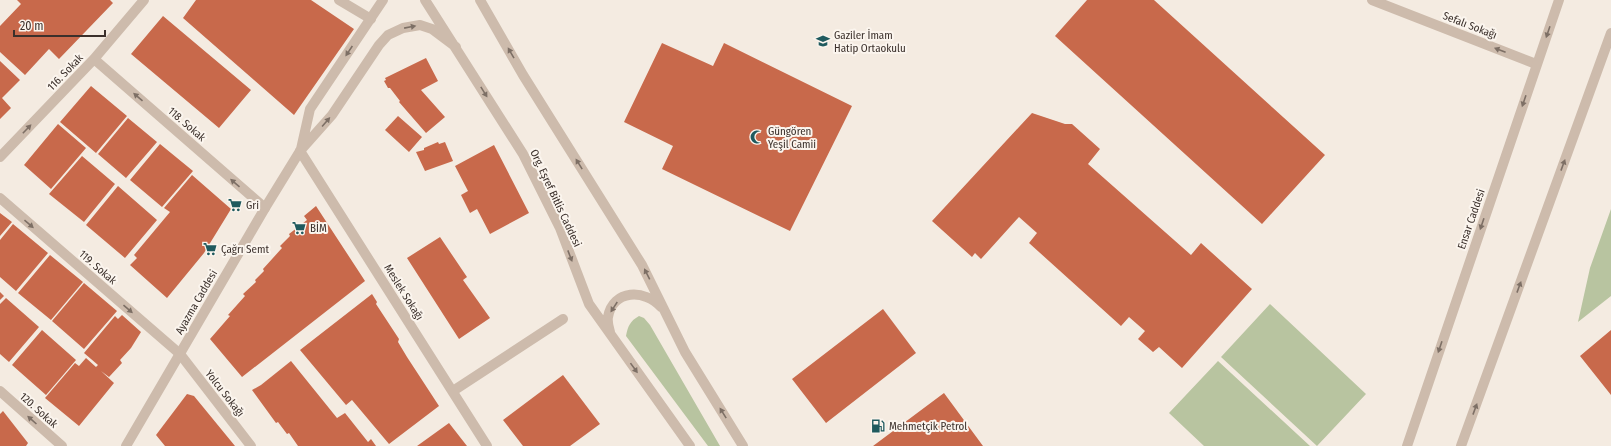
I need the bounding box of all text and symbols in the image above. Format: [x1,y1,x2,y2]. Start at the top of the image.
street label: Sefalı Sokağı [1441,9,1499,42]
scale bar [14,12,105,38]
text: 20 m [20,19,44,33]
one-way arrow [404,24,416,30]
one-way arrow [1544,26,1550,38]
place label: Gaziler İmam Hatip Ortaokulu [834,28,906,55]
school or university icon: Gaziler İmam Hatip Ortaokulu [815,33,831,49]
one-way arrow [345,46,353,57]
one-way arrow [1493,46,1505,52]
one-way arrow [507,47,514,59]
street label: 116. Sokak [45,51,86,93]
one-way arrow [480,87,488,97]
one-way arrow [132,92,143,101]
one-way arrow [1521,95,1527,107]
street label: 118. Sokak [165,105,209,145]
one-way arrow [321,116,330,127]
one-way arrow [22,124,32,134]
place label: Güngören Yeşil Camii [768,125,816,151]
mosque icon: Güngören Yeşil Camii [749,129,765,145]
street label: Org. Eşref Bitlis Caddesi [527,147,584,249]
one-way arrow [1561,158,1567,170]
one-way arrow [575,159,583,169]
one-way arrow [230,178,241,187]
street label: Ensar Caddesi [1455,187,1488,251]
supermarket icon: Gri [227,197,243,213]
place label: Gri [246,199,259,212]
one-way arrow [1479,218,1485,230]
one-way arrow [24,219,35,228]
supermarket icon: BİM [291,220,307,236]
place label: BİM [310,221,327,235]
supermarket icon: Çağrı Semt [202,241,218,257]
place label: Çağrı Semt [221,243,269,256]
street label: 119. Sokak [76,248,120,288]
one-way arrow [568,251,574,263]
street label: Meslek Sokağı [381,262,426,323]
street label: Ayazma Caddesi [173,268,220,337]
one-way arrow [644,269,650,280]
one-way arrow [1516,281,1522,293]
one-way arrow [610,301,617,313]
one-way arrow [122,304,133,313]
one-way arrow [1437,341,1443,353]
one-way arrow [630,363,638,374]
street label: Yolcu Sokağı [202,367,247,419]
street label: 120. Sokak [17,390,61,431]
one-way arrow [1472,403,1478,415]
one-way arrow [719,408,727,418]
one-way arrow [28,416,37,425]
fuel station icon: Mehmetçik Petrol [870,418,886,434]
place label: Mehmetçik Petrol [889,420,967,433]

